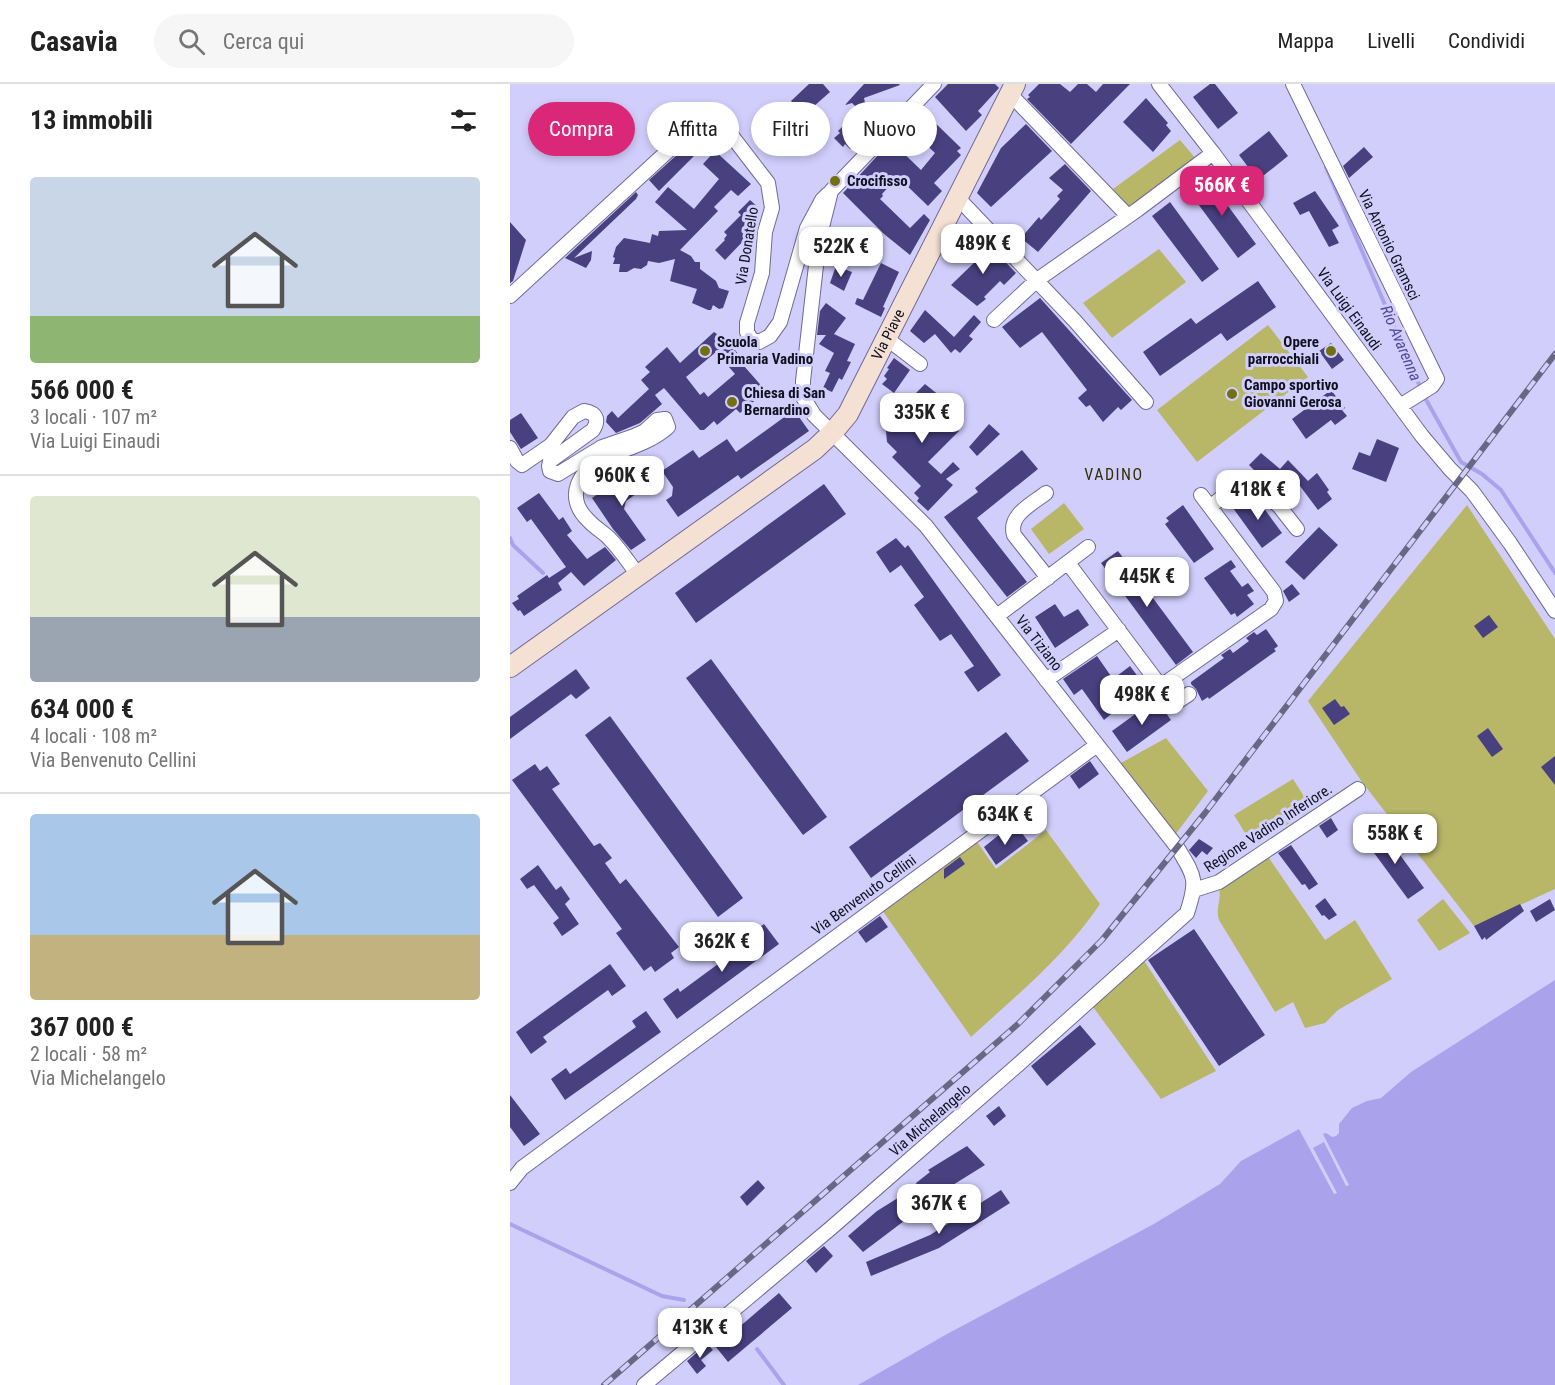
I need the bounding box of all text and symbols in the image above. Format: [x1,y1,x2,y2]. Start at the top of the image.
search box [154,14,574,68]
text: Casavia [30,25,118,58]
icon: search [175,25,208,58]
text: Cerca qui [223,29,304,54]
text: Mappa [1277,29,1334,53]
text: Livelli [1367,29,1415,53]
text: Condividi [1448,29,1525,53]
chip: Compra [528,102,635,156]
chip: Affitta [647,102,739,156]
chip: Filtri [751,102,830,156]
chip: Nuovo [842,102,937,156]
icon: filters [447,104,480,137]
text: 13 immobili [30,105,153,135]
pin: 566K € [1173,166,1271,217]
place label: Crocifisso [847,172,908,190]
text: 566K € [1194,173,1250,197]
marker: Crocifisso [828,174,842,188]
street label: Via Antonio Gramsci [1354,187,1424,303]
street label: Via Donatello [732,206,762,286]
icon: home [201,216,309,324]
pin: 489K € [934,224,1032,275]
pin: 522K € [792,227,890,278]
text: 489K € [955,231,1011,255]
text: 522K € [813,234,869,258]
street label: Via Luigi Einaudi [1313,264,1385,354]
water label: Rio Avarenna [1377,302,1425,384]
street label: Via Piave [868,306,909,363]
place label: Scuola Primaria Vadino [717,333,813,368]
place label: Opere parrocchiali [1248,333,1319,368]
marker: Scuola Primaria Vadino [698,344,712,358]
marker: Opere parrocchiali [1324,344,1338,358]
text: 566 000 € [30,375,134,405]
place label: Campo sportivo Giovanni Gerosa [1244,376,1342,411]
place label: Chiesa di San Bernardino [744,384,825,419]
marker: Campo sportivo Giovanni Gerosa [1225,387,1239,401]
pin: 335K € [873,393,971,444]
marker: Chiesa di San Bernardino [725,395,739,409]
text: 335K € [894,400,950,424]
text: 3 locali · 107 m² [30,405,157,429]
text: Via Luigi Einaudi [30,429,160,453]
pin: 960K € [573,456,671,507]
text: 960K € [594,463,650,487]
district label: VADINO [1084,465,1144,484]
pin: 418K € [1209,470,1307,521]
text: 418K € [1230,477,1286,501]
icon: home [201,535,309,643]
pin: 445K € [1098,557,1196,608]
text: 445K € [1119,564,1175,588]
street label: Via Tiziano [1012,612,1066,674]
pin: 498K € [1093,675,1191,726]
text: 498K € [1114,682,1170,706]
text: 634 000 € [30,694,134,724]
text: 4 locali · 108 m² [30,724,157,748]
text: Via Benvenuto Cellini [30,748,196,772]
street label: Regione Vadino Inferiore. [1201,780,1335,876]
pin: 634K € [956,795,1054,846]
text: 634K € [977,802,1033,826]
pin: 558K € [1346,814,1444,865]
text: 558K € [1367,821,1423,845]
street label: Via Benvenuto Cellini [808,851,920,939]
icon: home [201,853,309,961]
pin: 362K € [673,922,771,973]
text: 362K € [694,929,750,953]
text: 367 000 € [30,1012,134,1042]
text: 2 locali · 58 m² [30,1042,147,1066]
text: Via Michelangelo [30,1066,166,1090]
street label: Via Michelangelo [886,1080,974,1160]
pin: 367K € [890,1184,988,1235]
text: 367K € [911,1191,967,1215]
pin: 413K € [651,1308,749,1359]
text: 413K € [672,1315,728,1339]

